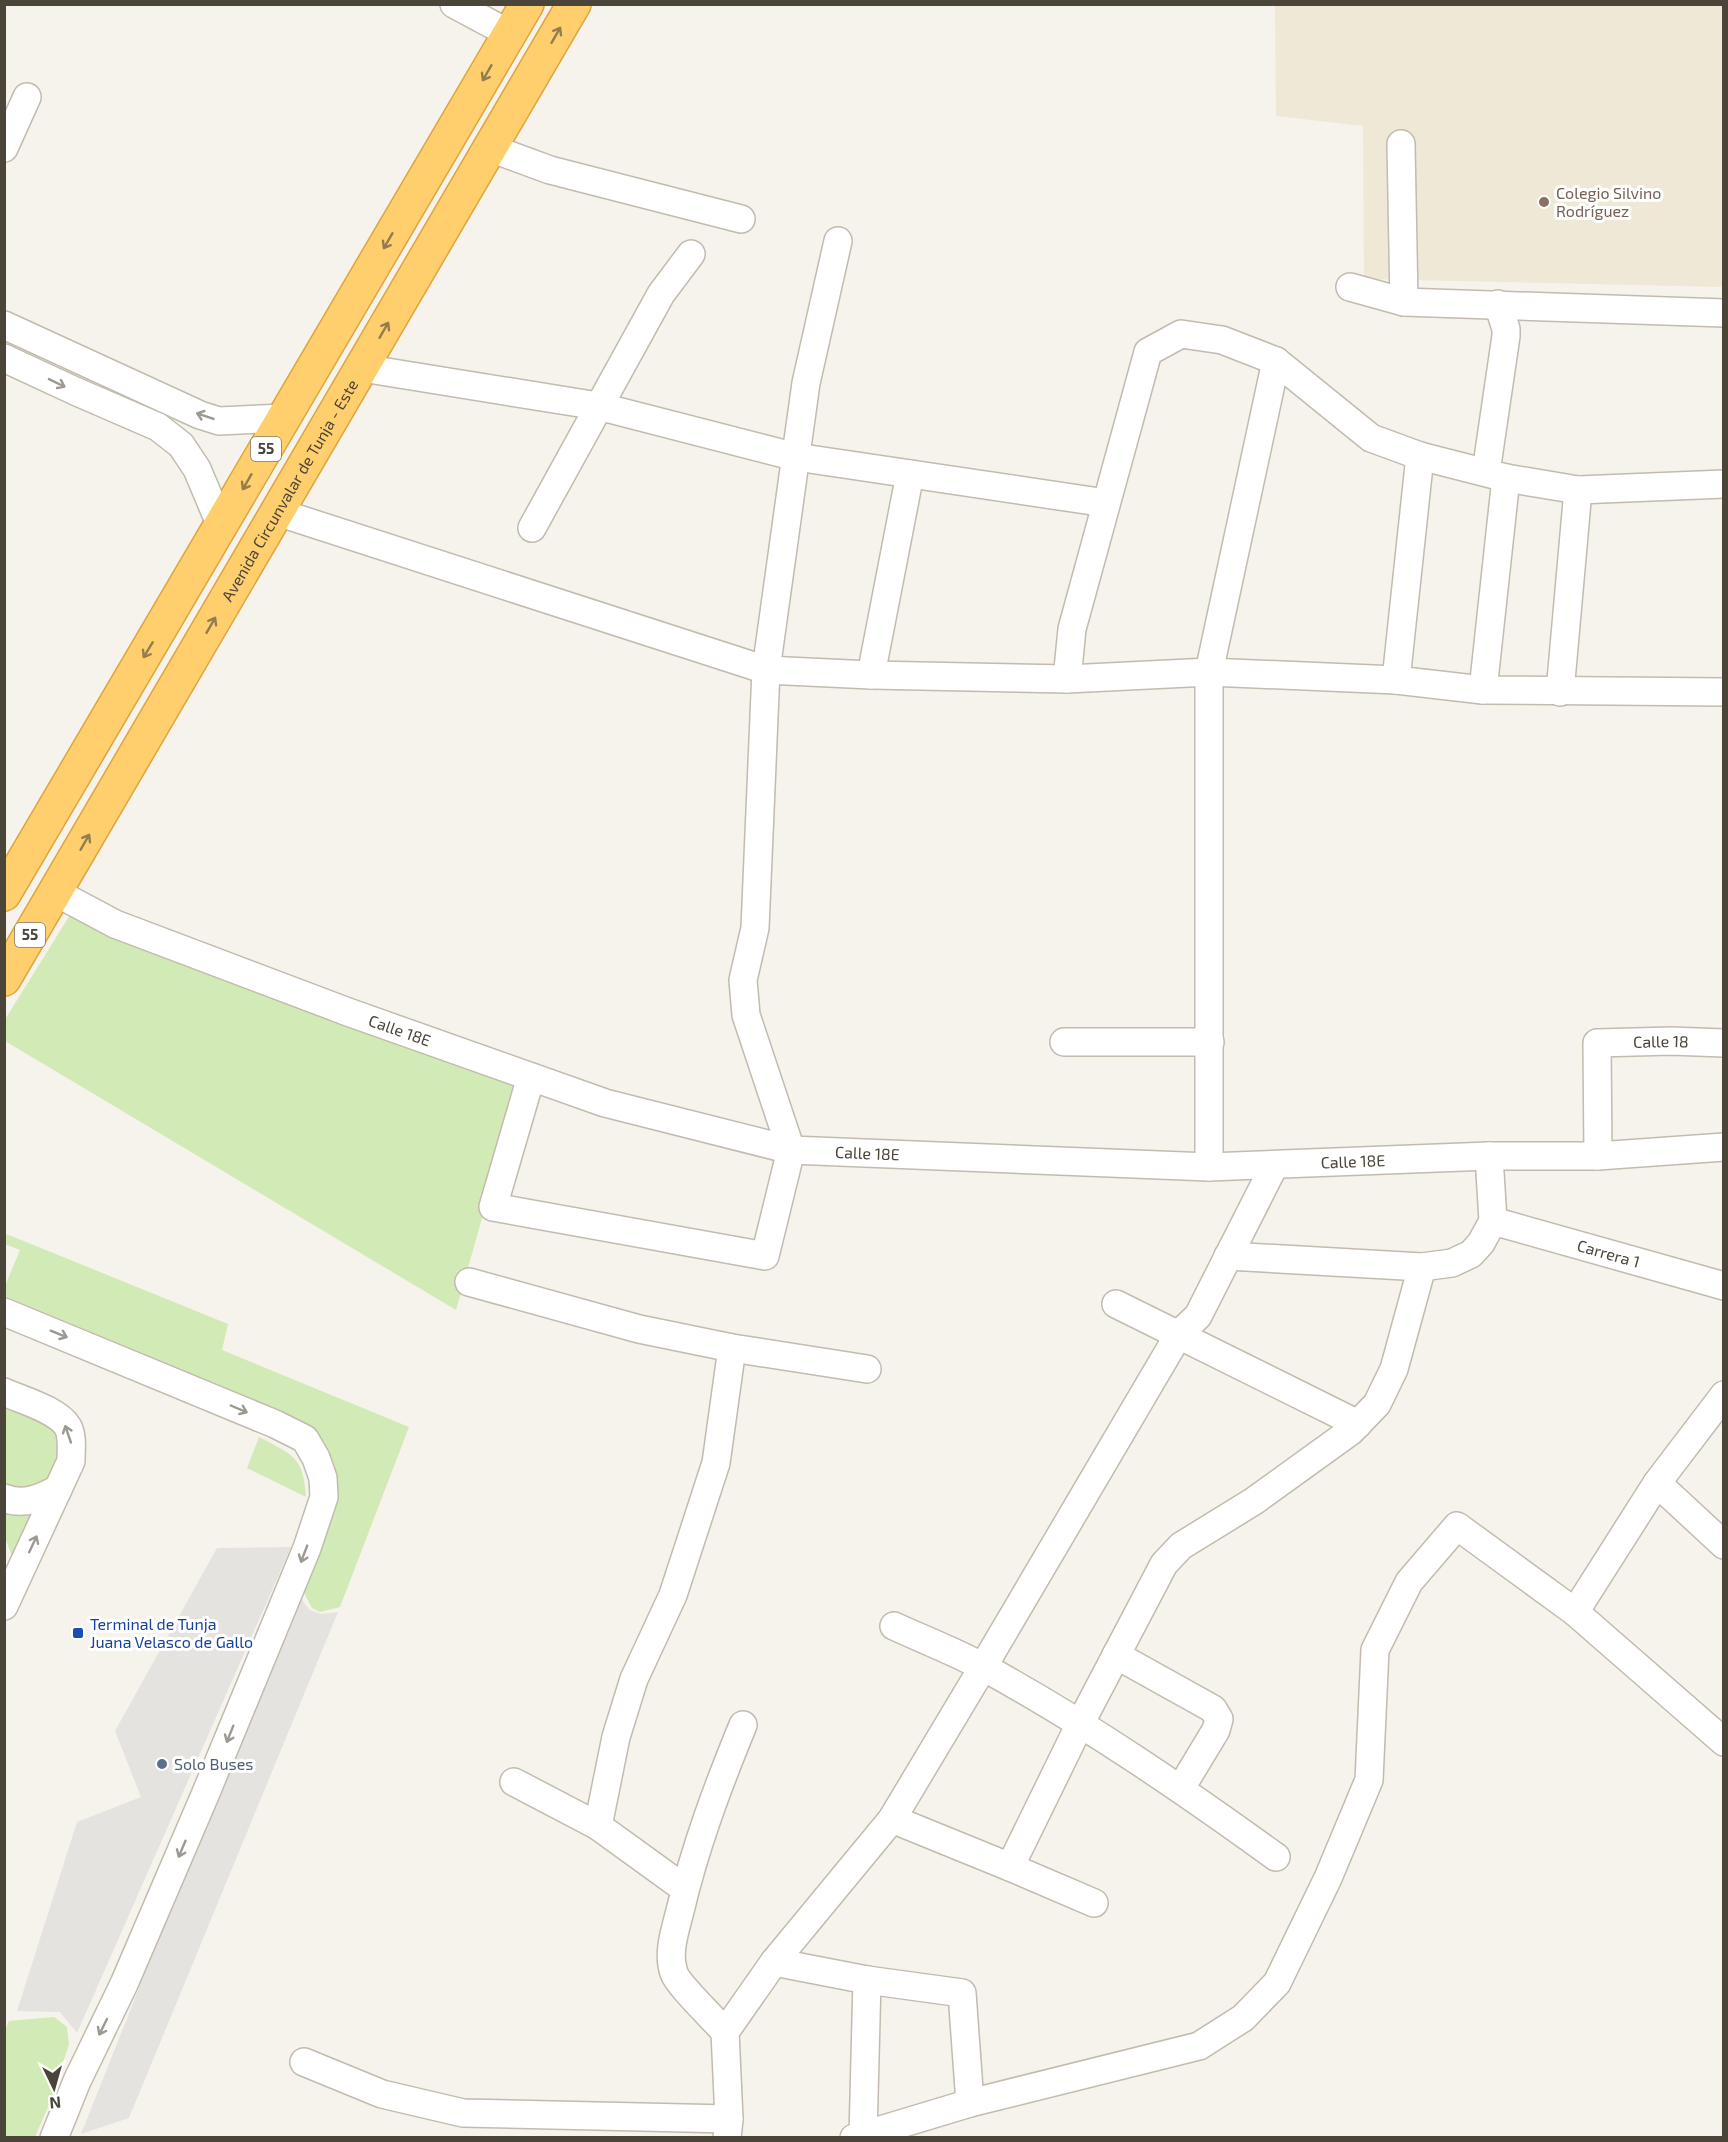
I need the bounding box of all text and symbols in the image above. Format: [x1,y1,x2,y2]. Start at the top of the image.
one-way arrow [551,27,563,44]
one-way arrow [481,64,493,81]
place label: Colegio Silvino Rodríguez [1556,183,1661,220]
marker: Colegio Silvino Rodríguez [1537,195,1551,209]
one-way arrow [382,232,394,249]
one-way arrow [378,322,390,339]
street label: Avenida Circunvalar de Tunja - Este [217,376,361,604]
one-way arrow [48,377,66,389]
one-way arrow [196,410,215,421]
road number: 55 [251,437,281,461]
one-way arrow [241,473,253,490]
one-way arrow [206,617,217,635]
one-way arrow [142,641,154,658]
one-way arrow [79,834,91,851]
road number: 55 [15,923,45,947]
street label: Calle 18E [366,1010,434,1050]
street label: Calle 18 [1633,1031,1689,1051]
street label: Calle 18E [835,1142,900,1163]
street label: Calle 18E [1320,1150,1386,1172]
street label: Carrera 1 [1575,1235,1642,1271]
one-way arrow [49,1329,67,1340]
one-way arrow [229,1404,248,1415]
one-way arrow [62,1425,73,1443]
one-way arrow [27,1535,39,1553]
one-way arrow [298,1544,309,1562]
place label: Terminal de Tunja Juana Velasco de Gallo [90,1614,253,1651]
marker: Terminal de Tunja Juana Velasco de Gallo [71,1626,85,1640]
one-way arrow [224,1724,235,1743]
place label: Solo Buses [174,1754,253,1773]
marker: Solo Buses [155,1757,169,1771]
one-way arrow [176,1839,187,1858]
one-way arrow [97,2018,109,2036]
north arrow [24,2058,84,2118]
text: N [49,2093,62,2113]

